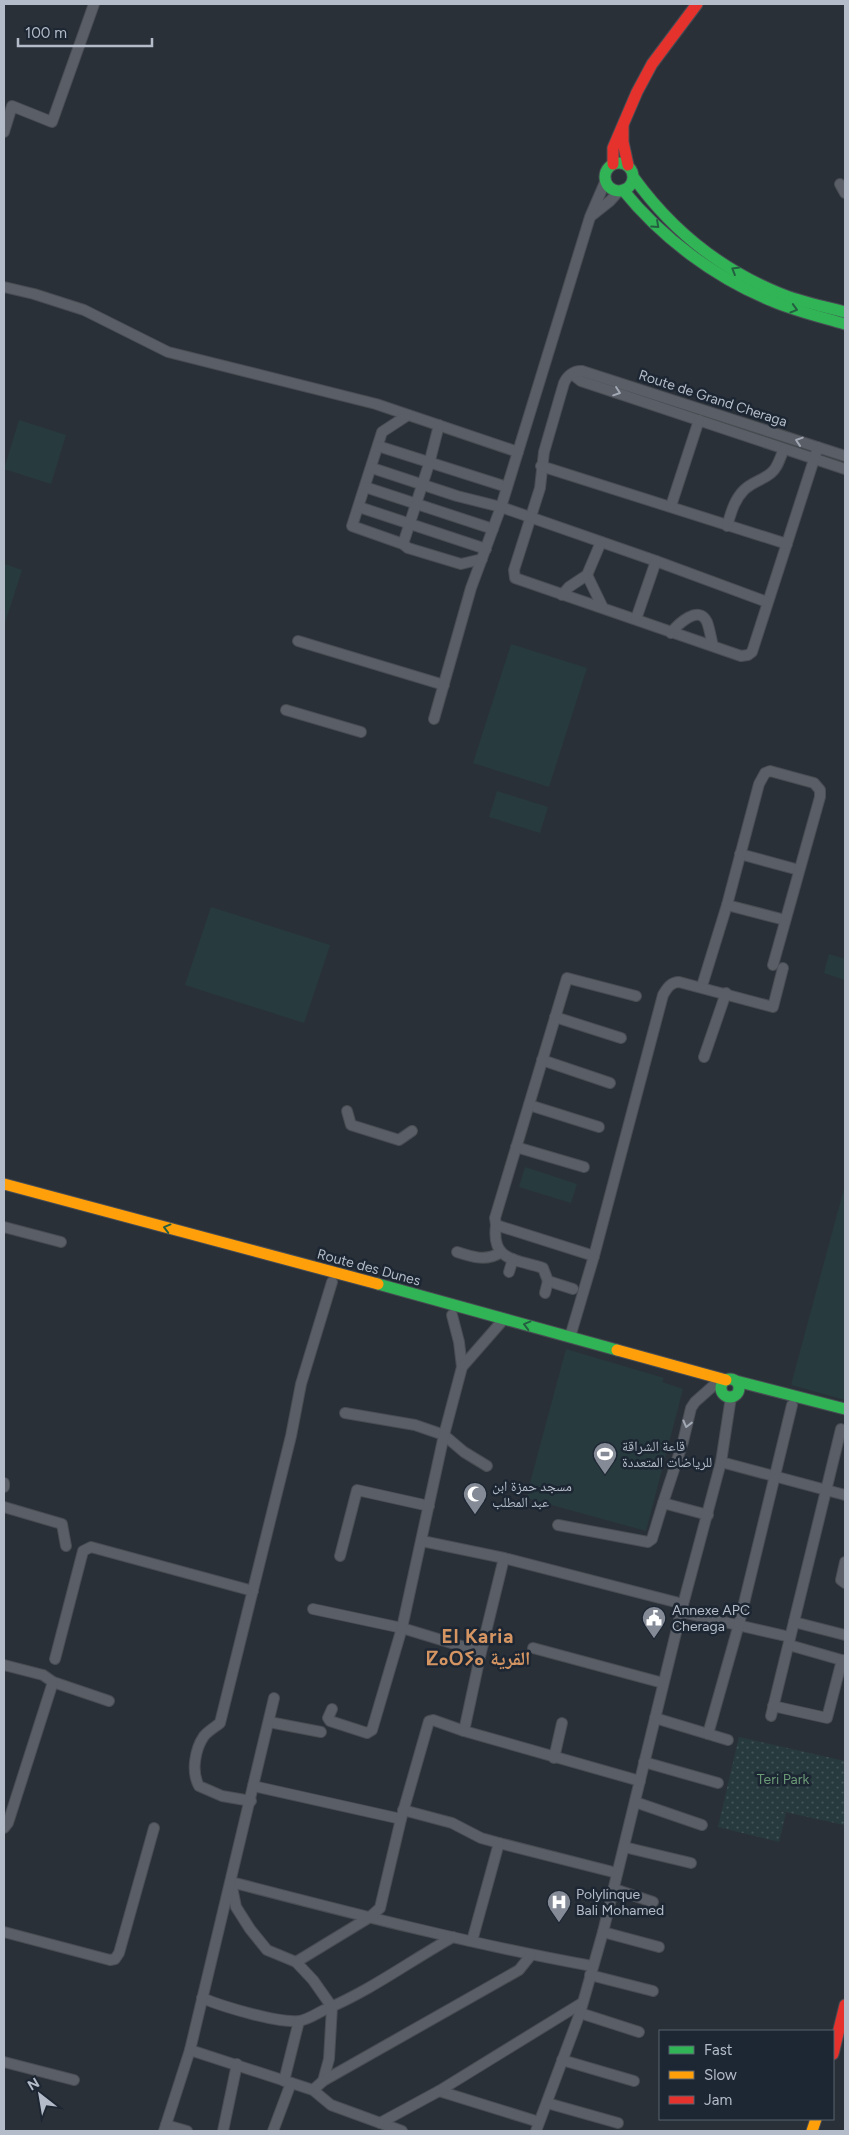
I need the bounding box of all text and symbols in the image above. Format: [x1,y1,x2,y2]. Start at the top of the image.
scale bar [18,15,151,47]
text: 100 m [25,24,67,42]
one-way arrow [651,220,660,229]
one-way arrow [731,267,740,277]
one-way arrow [789,303,797,313]
street label: Route de Grand Cheraga [636,366,789,431]
one-way arrow [612,387,620,397]
one-way arrow [795,437,804,447]
one-way arrow [163,1223,172,1234]
street label: Route des Dunes [315,1246,422,1289]
one-way arrow [522,1320,531,1331]
one-way arrow [682,1420,693,1429]
place label: قاعة الشراقة للرياضات المتعددة [622,1438,712,1471]
sports icon: قاعة الشراقة للرياضات المتعددة [592,1441,618,1475]
place label: مسجد حمزة ابن عبد المطلب [492,1478,572,1511]
mosque icon: مسجد حمزة ابن عبد المطلب [462,1481,488,1515]
place label: Annexe APC Cheraga [672,1602,750,1635]
public building icon: Annexe APC Cheraga [641,1605,667,1639]
district label: El Karia ⵇⴰⵔⵢⴰ القرية [426,1625,530,1670]
park label: Teri Park [757,1771,809,1788]
place label: Polylinque Bali Mohamed [576,1886,664,1919]
hospital icon: Polylinque Bali Mohamed [546,1889,572,1923]
legend [659,2030,834,2120]
text: Fast [704,2041,733,2059]
text: Slow [704,2066,737,2084]
north arrow [15,2070,65,2120]
text: N [25,2074,43,2094]
text: Jam [704,2091,732,2109]

